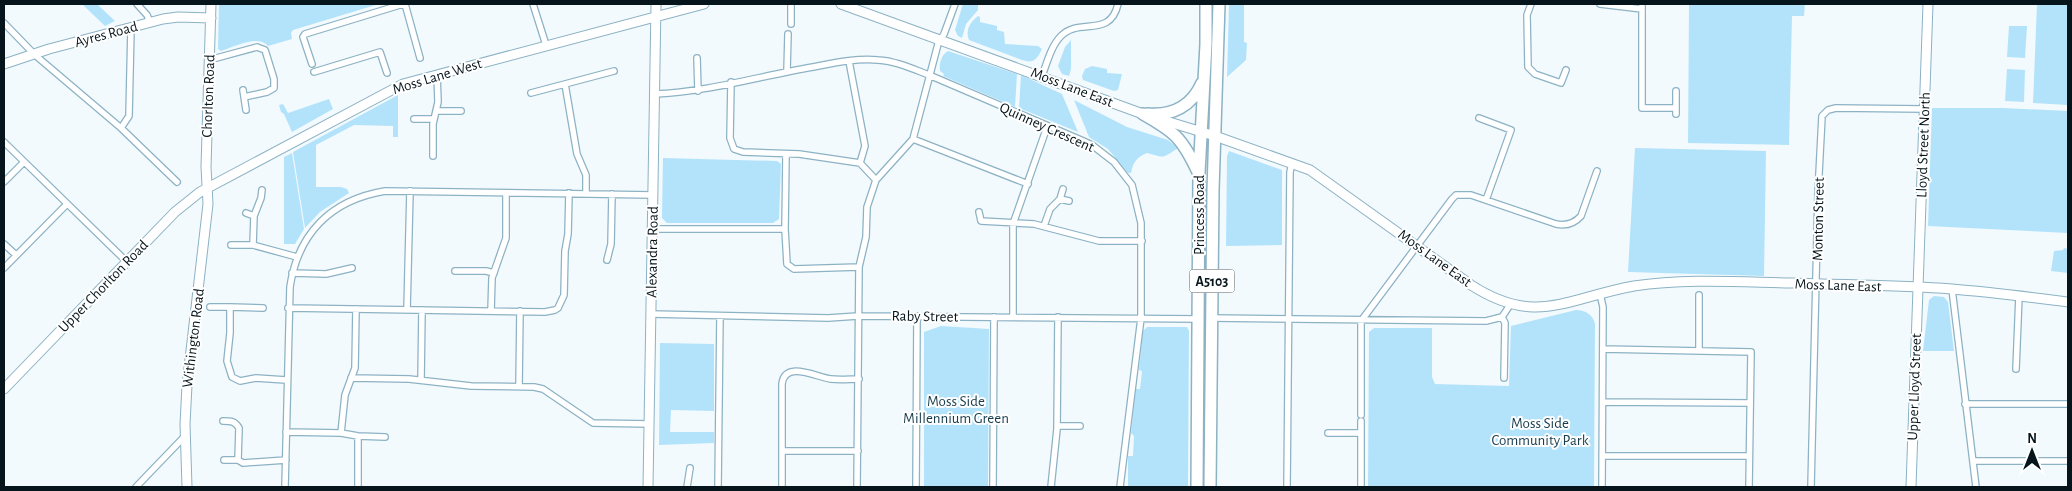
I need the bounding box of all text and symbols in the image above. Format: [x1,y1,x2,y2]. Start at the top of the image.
street label: Ayres Road [73,19,139,50]
street label: Chorlton Road [200,54,217,138]
street label: Moss Lane West [391,56,484,97]
street label: Moss Lane East [1029,65,1115,110]
street label: Lloyd Street North [1914,92,1933,198]
street label: Quinney Crescent [997,100,1097,155]
street label: Princess Road [1192,175,1207,255]
street label: Monton Street [1810,177,1827,261]
street label: Alexandra Road [644,206,661,298]
street label: Moss Lane East [1395,227,1474,290]
street label: Upper Chorlton Road [56,237,151,335]
road number: A5103 [1190,270,1234,292]
street label: Moss Lane East [1794,276,1882,295]
street label: Withington Road [180,287,207,389]
street label: Raby Street [892,308,959,325]
street label: Upper Lloyd Street [1905,333,1924,441]
park label: Moss Side Millennium Green [903,394,1009,426]
park label: Moss Side Community Park [1492,416,1589,448]
north arrow [2007,426,2057,476]
text: N [2027,432,2037,446]

